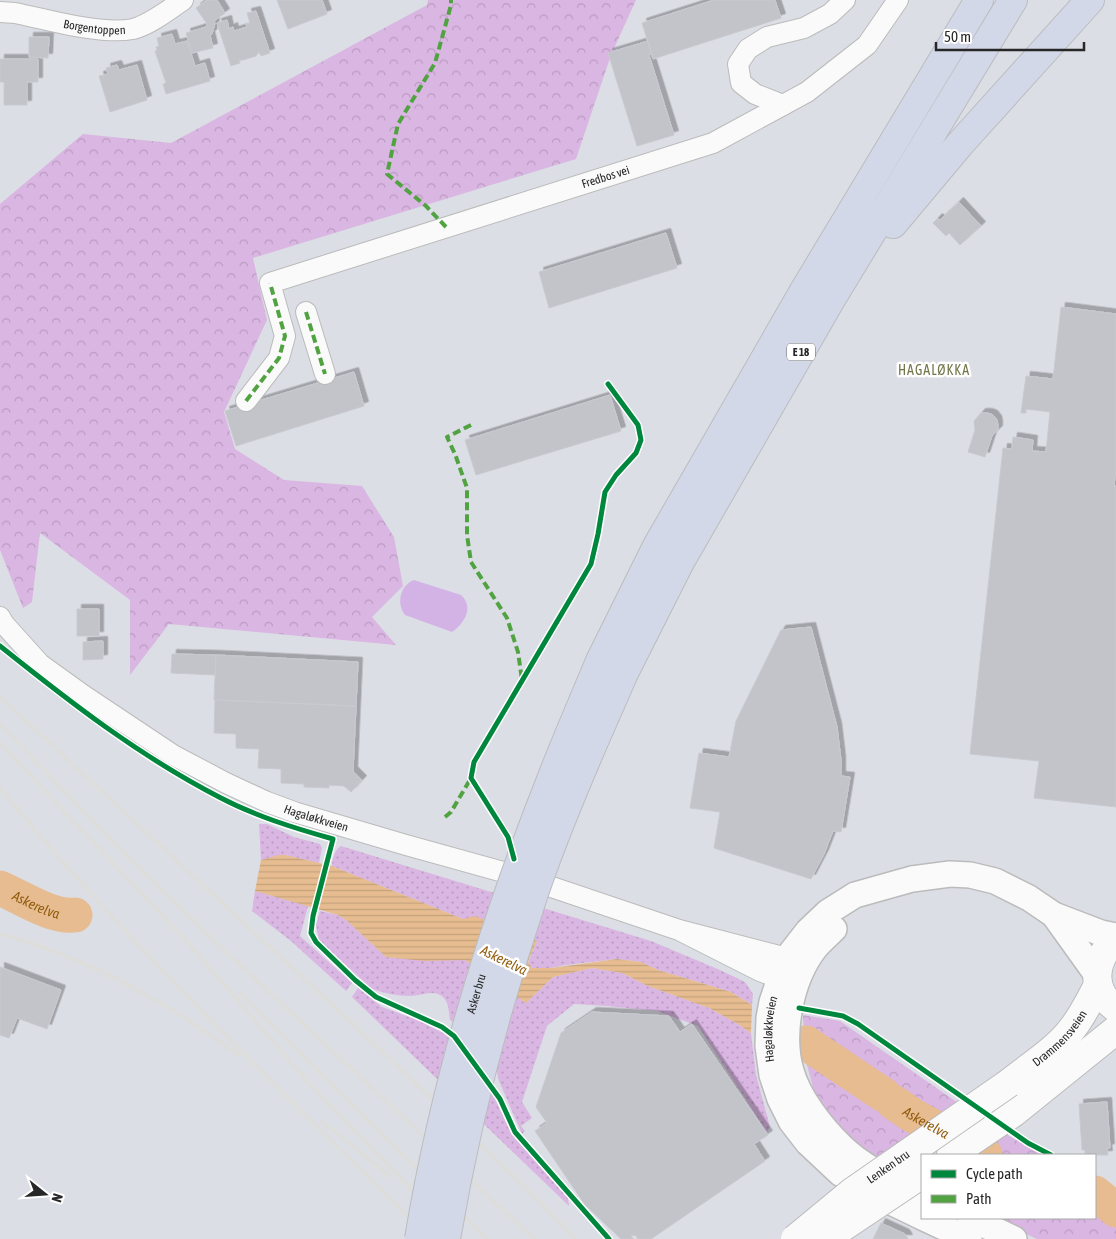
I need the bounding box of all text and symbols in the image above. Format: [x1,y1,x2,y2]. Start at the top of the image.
street label: Borgentoppen [62,17,126,37]
scale bar [936,20,1084,52]
text: 50 m [944,28,971,45]
street label: Fredbos vei [580,163,631,191]
road number: E 18 [787,344,815,361]
district label: HAGALØKKA [898,362,970,378]
street label: Hagaløkkveien [282,802,350,835]
water label: Askerelva [9,887,62,922]
water label: Askerelva [477,941,530,978]
street label: Asker bru [464,972,489,1015]
street label: Hagaløkkveien [761,994,781,1063]
street label: Drammensveien [1030,1008,1090,1069]
water label: Askerelva [899,1103,952,1142]
street label: Lenken bru [864,1147,913,1187]
legend [921,1154,1096,1219]
text: Cycle path [966,1165,1023,1182]
north arrow [20,1169,70,1219]
text: Path [966,1190,992,1207]
text: N [49,1192,66,1204]

